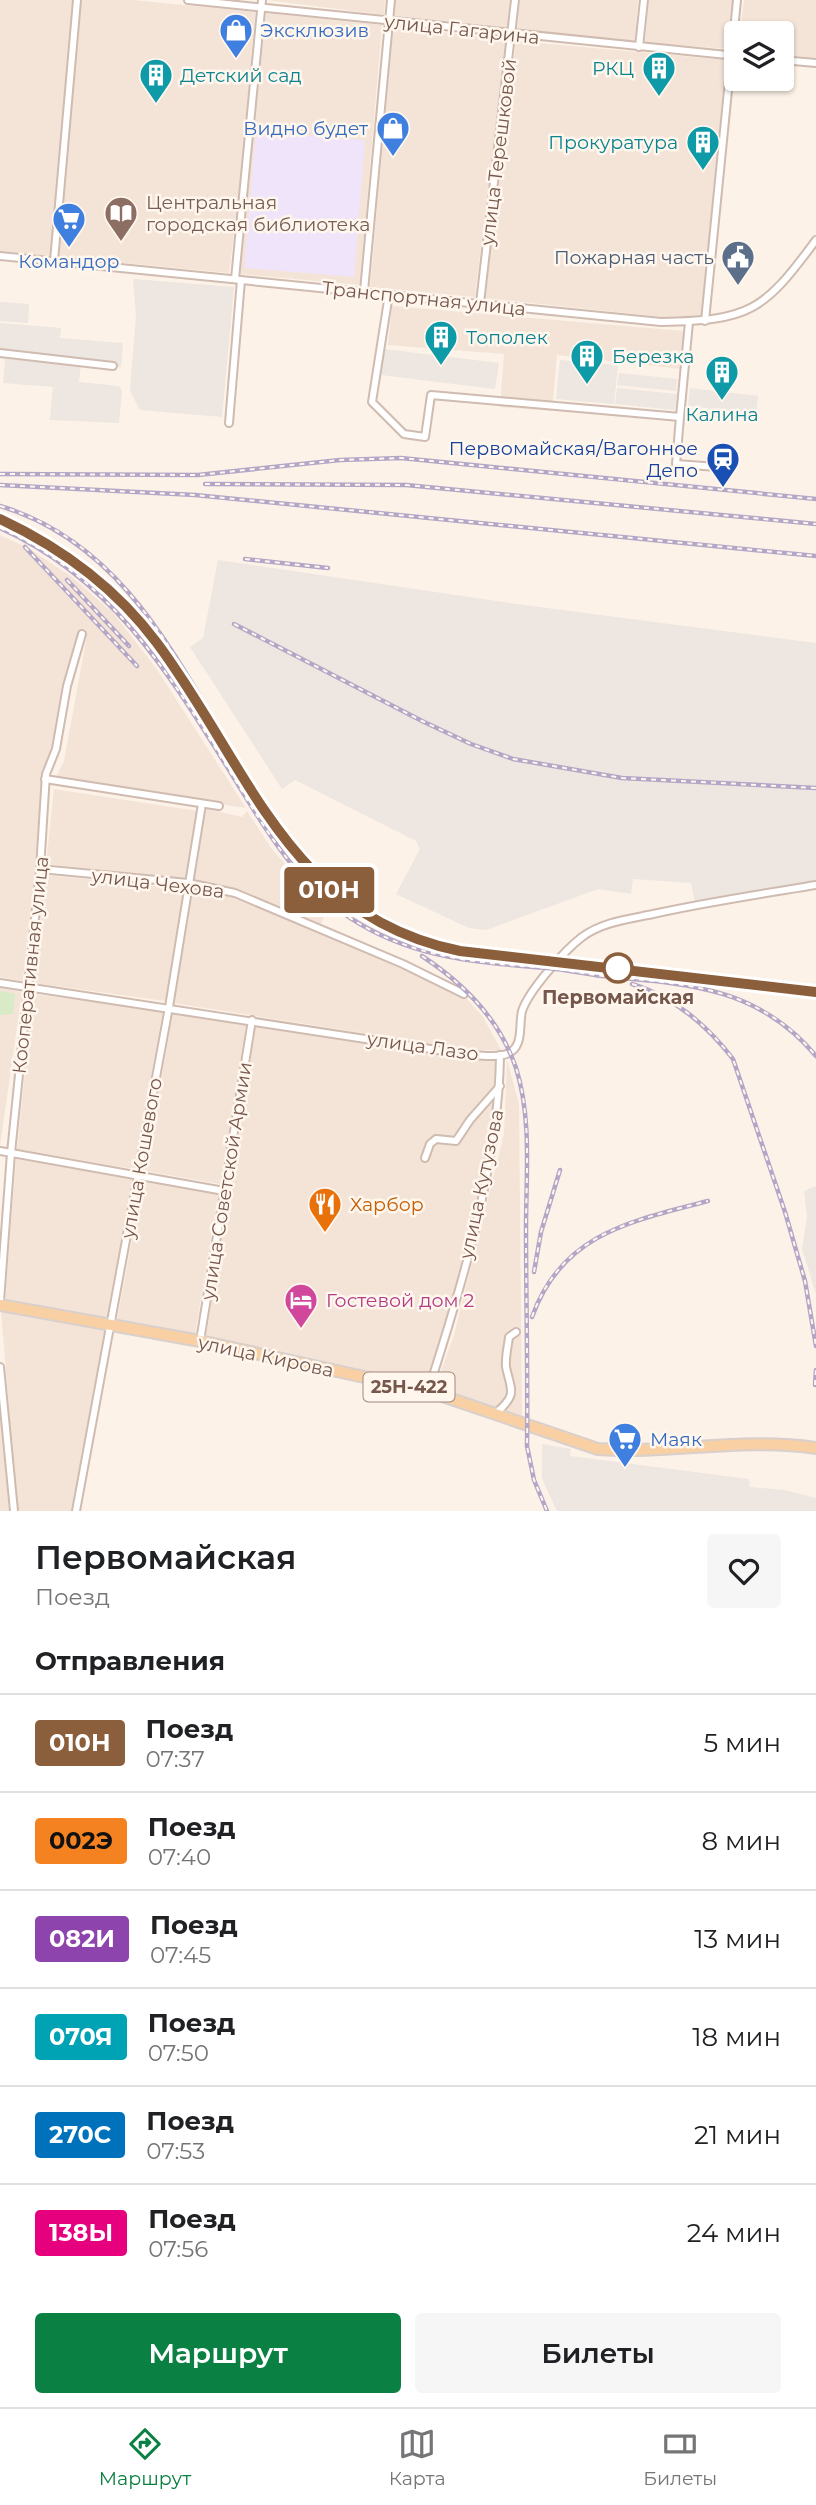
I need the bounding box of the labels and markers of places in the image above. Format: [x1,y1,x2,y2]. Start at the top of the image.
shop icon: Эксклюзив [217,11,255,60]
place label: Эксклюзив [260,19,369,42]
building icon: РКЦ [640,49,678,98]
building icon: Детский сад [137,56,175,105]
place label: РКЦ [592,57,634,80]
place label: Детский сад [180,64,302,87]
shop icon: Видно будет [374,109,412,158]
place label: Видно будет [243,117,368,140]
building icon: Прокуратура [684,123,722,172]
place label: Прокуратура [548,131,678,154]
place label: Центральная городская библиотека [146,191,370,236]
library icon: Центральная городская библиотека [102,194,140,243]
supermarket icon: Командор [50,200,88,249]
public building icon: Пожарная часть [719,238,757,287]
place label: Пожарная часть [554,246,714,269]
place label: Командор [18,250,120,273]
building icon: Тополек [422,318,460,367]
place label: Тополек [466,326,548,349]
building icon: Березка [568,337,606,386]
place label: Березка [612,345,694,368]
building icon: Калина [703,353,741,402]
place label: Калина [685,403,759,426]
place label: Первомайская/Вагонное Депо [449,437,698,482]
station icon: Первомайская/Вагонное Депо [704,440,742,489]
marker: Первомайская [603,953,633,983]
place label: Первомайская [542,986,694,1009]
restaurant icon: Харбор [306,1185,344,1234]
place label: Харбор [350,1193,424,1216]
hotel icon: Гостевой дом 2 [282,1281,320,1330]
place label: Гостевой дом 2 [326,1289,475,1312]
supermarket icon: Маяк [606,1420,644,1469]
place label: Маяк [650,1428,702,1451]

